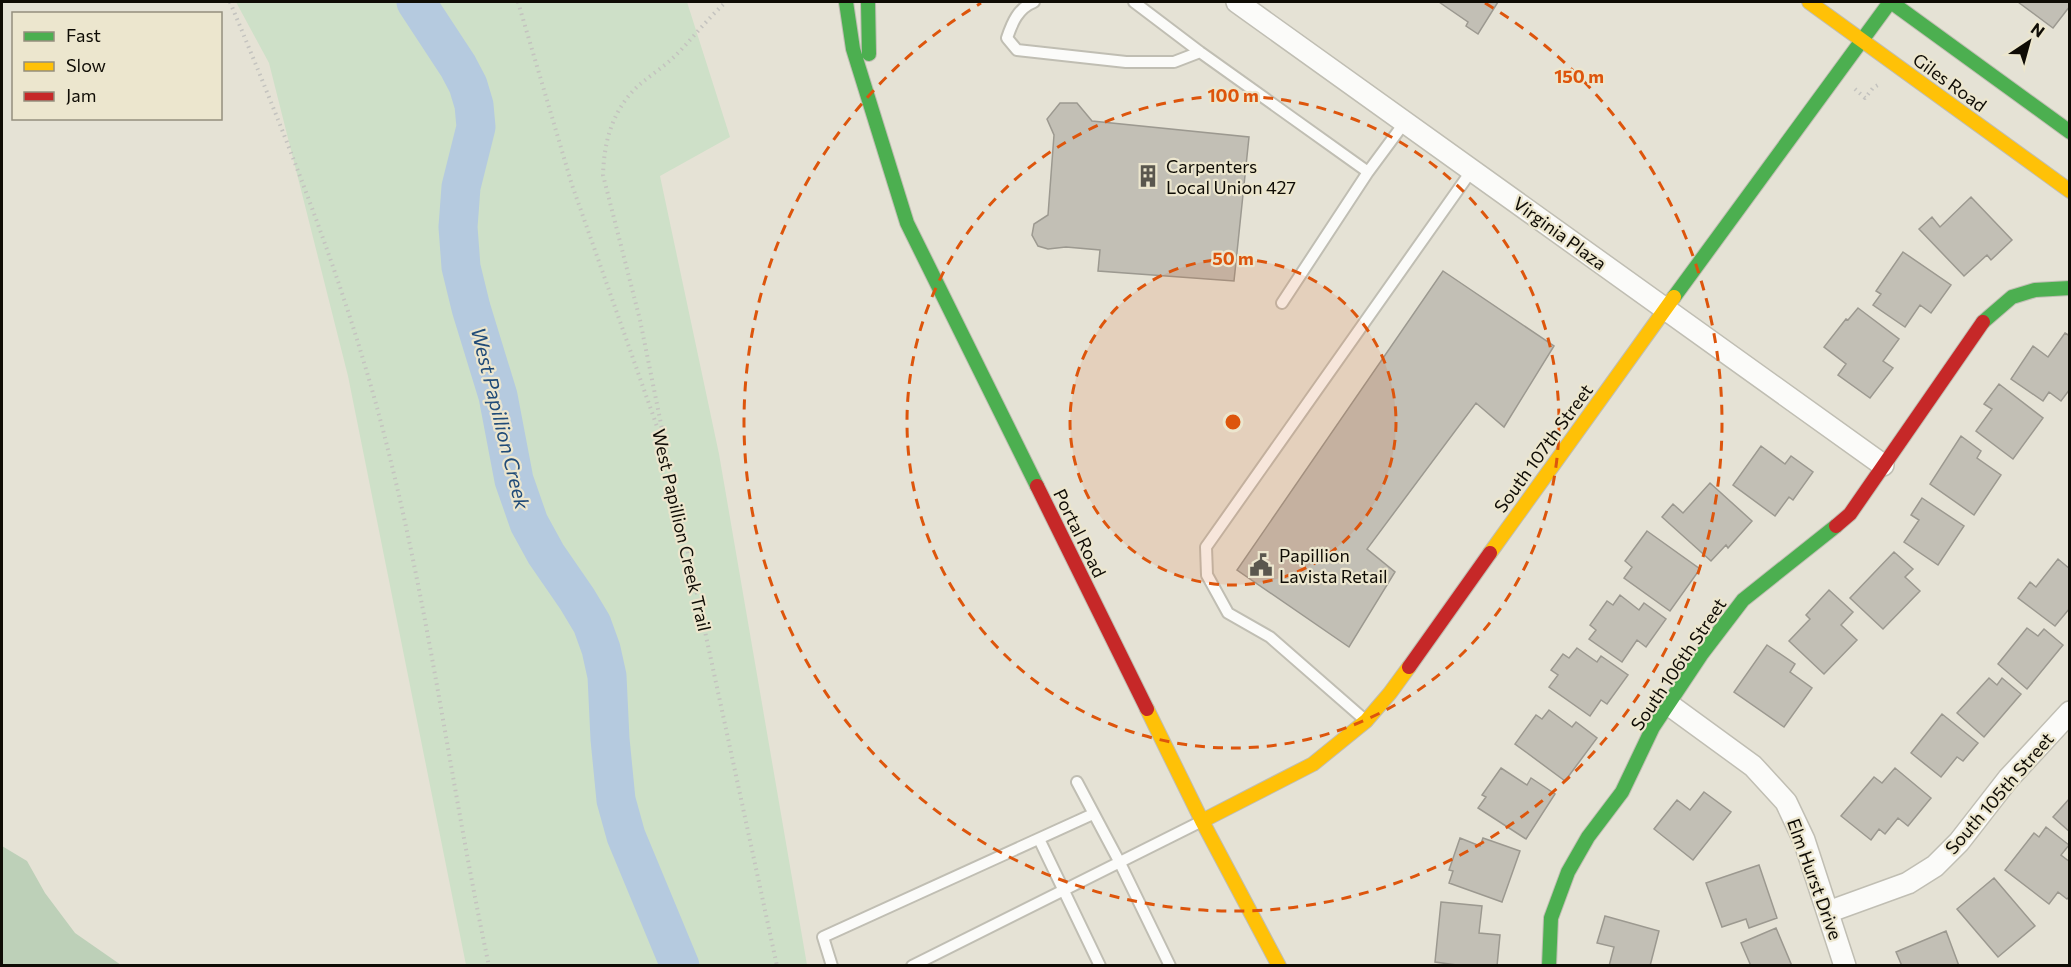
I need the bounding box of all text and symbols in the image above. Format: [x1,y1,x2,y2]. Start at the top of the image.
legend [12,12,222,120]
north arrow [1999,12,2059,72]
text: N [2028,18,2049,41]
text: Fast [66,24,101,46]
street label: Giles Road [1909,48,1991,116]
text: Slow [66,54,106,76]
text: 150 m [1554,65,1604,87]
text: Jam [66,84,96,106]
text: 100 m [1207,84,1259,106]
place label: Carpenters Local Union 427 [1166,155,1296,198]
building icon: Carpenters Local Union 427 [1135,163,1161,189]
street label: Virginia Plaza [1509,192,1611,274]
text: 50 m [1212,247,1254,269]
water label: West Papillion Creek [467,325,536,513]
street label: South 107th Street [1489,379,1597,517]
centre of rings [1223,412,1243,432]
street label: West Papillion Creek Trail [648,427,716,633]
street label: Portal Road [1049,485,1111,581]
place label: Papillion Lavista Retail [1279,544,1388,587]
public building icon: Papillion Lavista Retail [1248,552,1274,578]
street label: South 106th Street [1626,594,1730,734]
street label: South 105th Street [1940,728,2058,858]
street label: Elm Hurst Drive [1783,815,1847,943]

